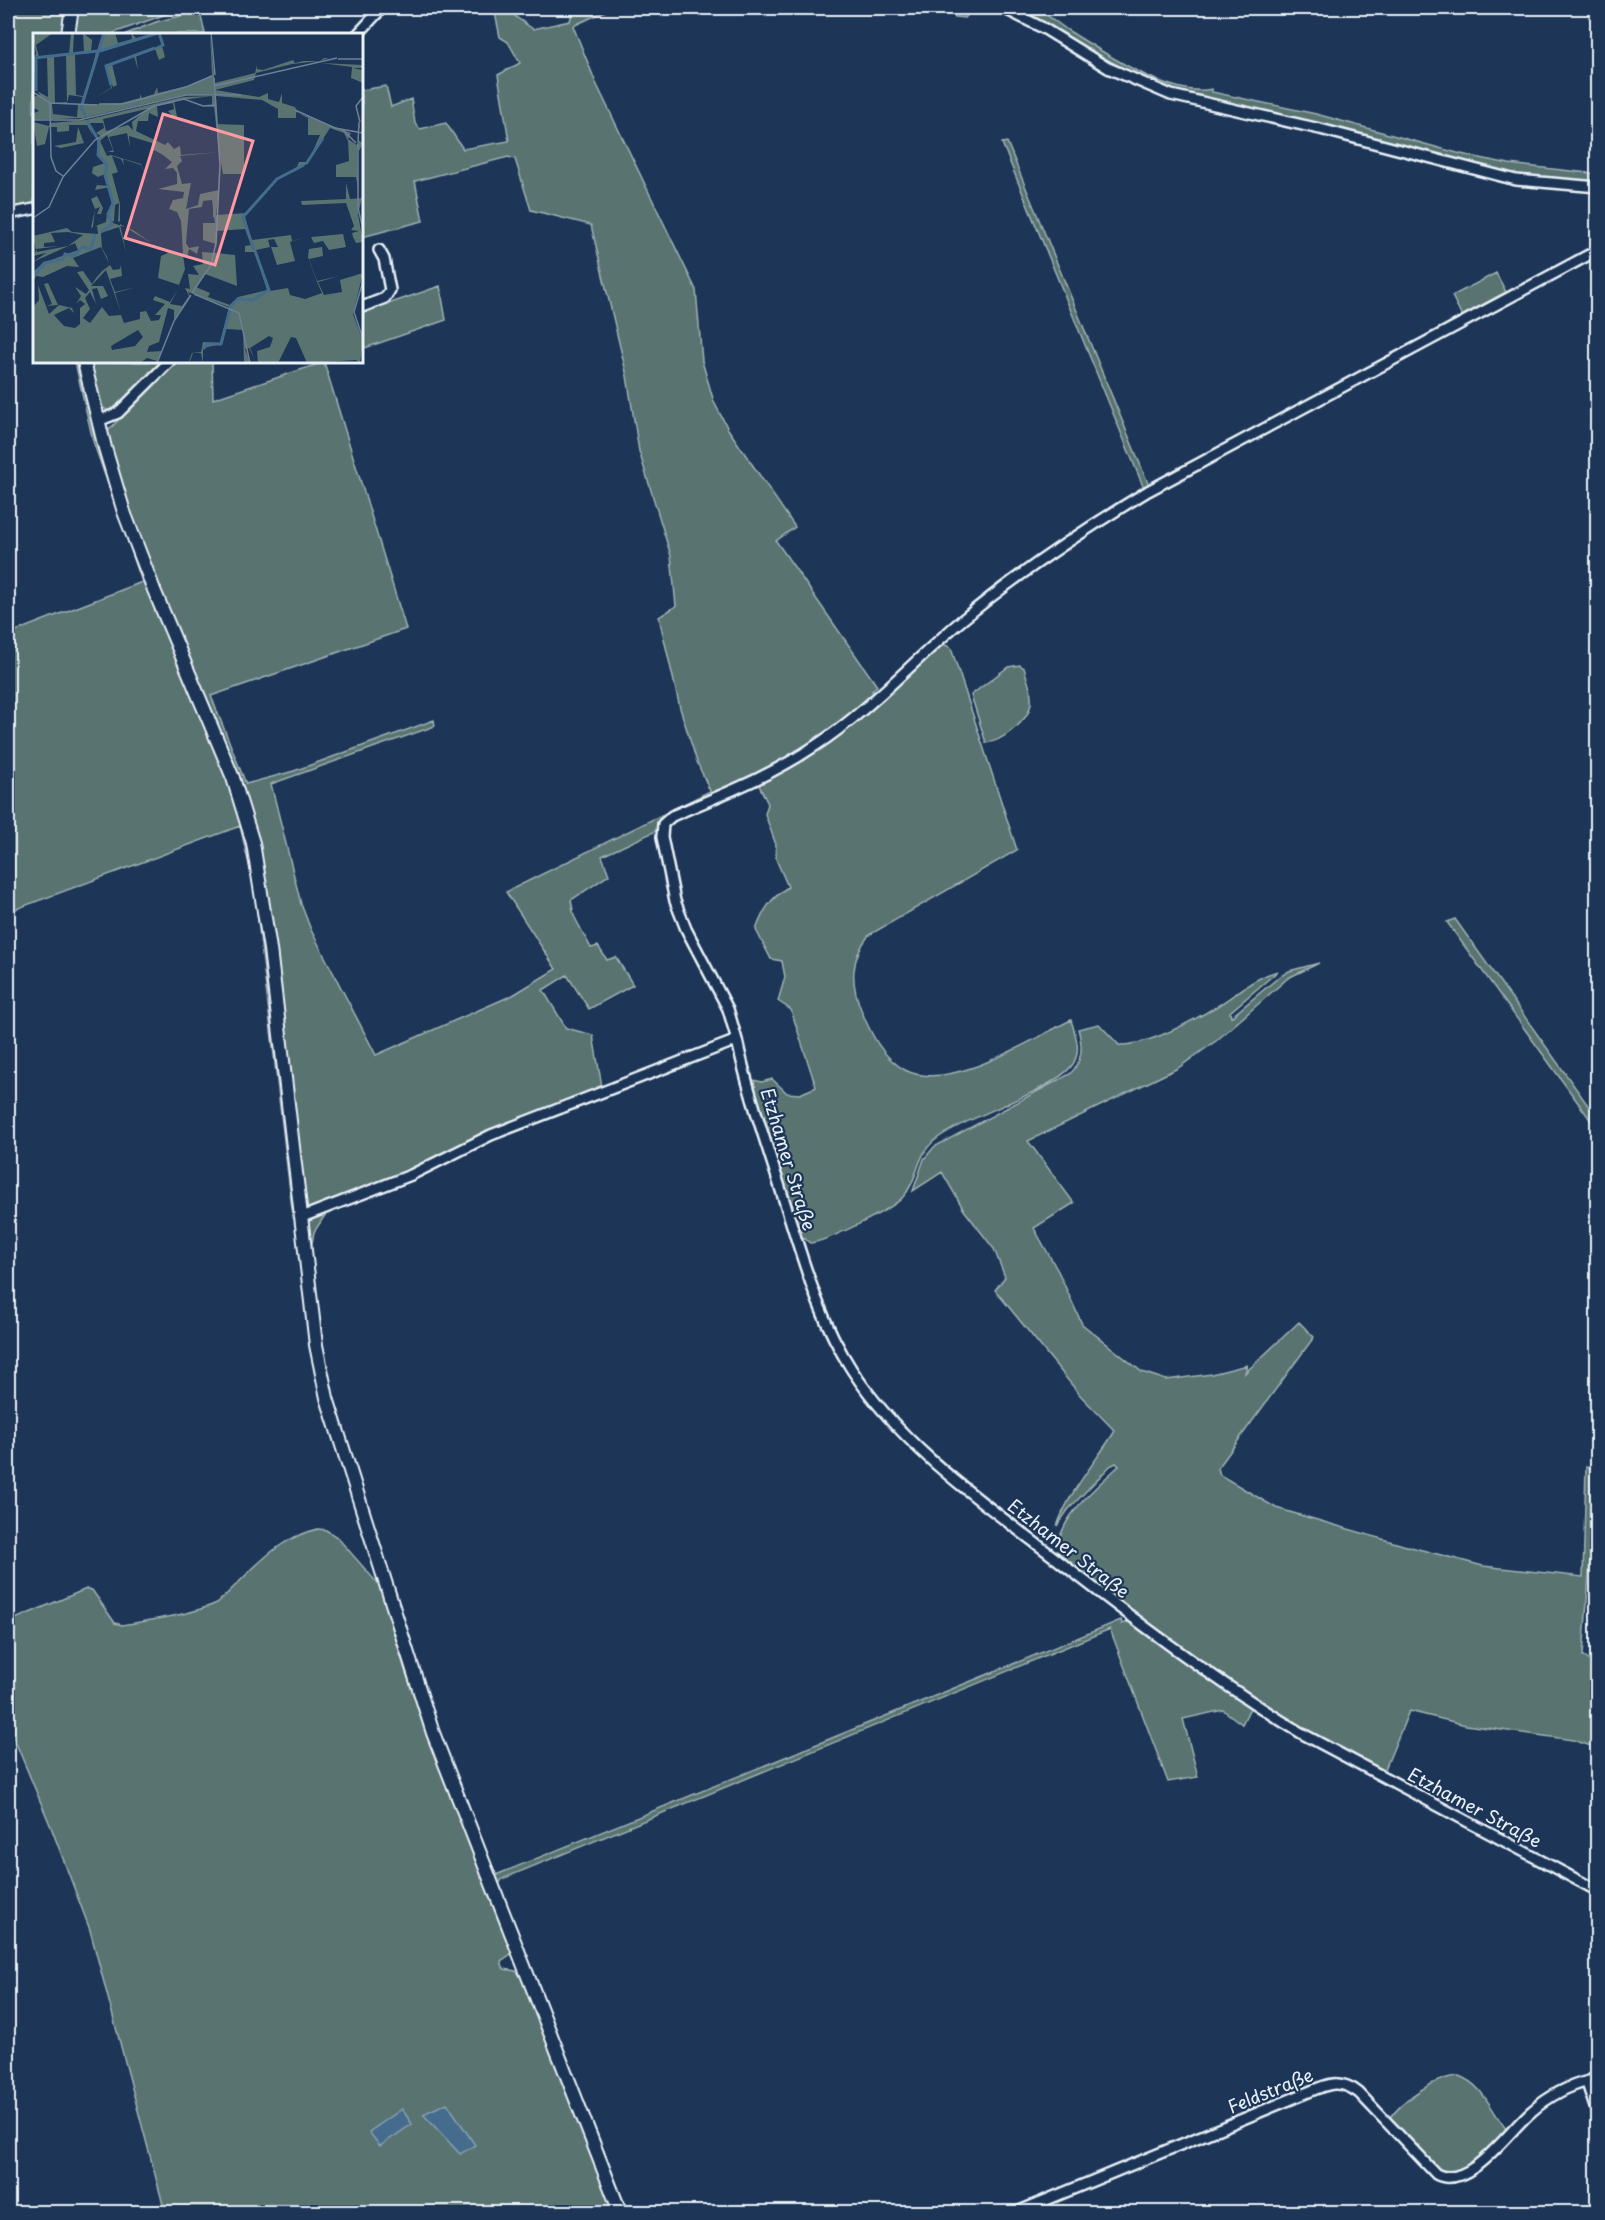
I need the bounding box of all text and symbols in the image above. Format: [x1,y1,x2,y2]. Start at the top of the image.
inset map [33,33,363,363]
street label: Etzhamer Straße [754,1084,824,1234]
street label: Etzhamer Straße [1002,1492,1136,1604]
street label: Etzhamer Straße [1403,1760,1547,1854]
street label: Feldstraße [1223,2061,1317,2119]

